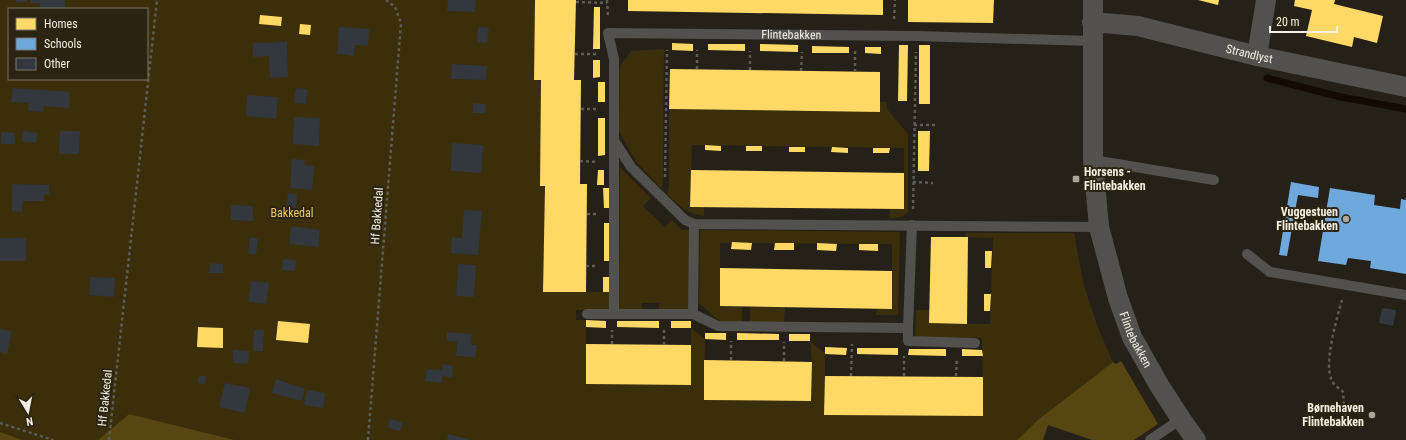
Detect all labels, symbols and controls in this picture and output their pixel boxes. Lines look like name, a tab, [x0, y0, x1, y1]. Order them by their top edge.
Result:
legend	[8, 8, 148, 80]
scale bar	[1270, 8, 1337, 34]
text: 20 m	[1276, 15, 1300, 29]
text: Homes	[44, 17, 78, 31]
street label: Flintebakken	[761, 27, 822, 42]
text: Schools	[44, 37, 82, 51]
street label: Strandlyst	[1225, 41, 1274, 66]
text: Other	[44, 57, 70, 71]
place label: Horsens - Flintebakken	[1084, 165, 1146, 193]
marker: Horsens - Flintebakken	[1071, 174, 1081, 184]
street label: Hf Bakkedal	[368, 187, 386, 245]
place label: Vuggestuen Flintebakken	[1276, 205, 1338, 233]
park label: Bakkedal	[270, 206, 314, 220]
marker: Vuggestuen Flintebakken	[1341, 214, 1351, 224]
street label: Flintebakken	[1117, 310, 1155, 370]
street label: Hf Bakkedal	[95, 369, 115, 427]
north arrow	[8, 392, 48, 432]
place label: Børnehaven Flintebakken	[1302, 401, 1364, 429]
marker: Børnehaven Flintebakken	[1367, 410, 1377, 420]
text: N	[25, 414, 34, 428]

